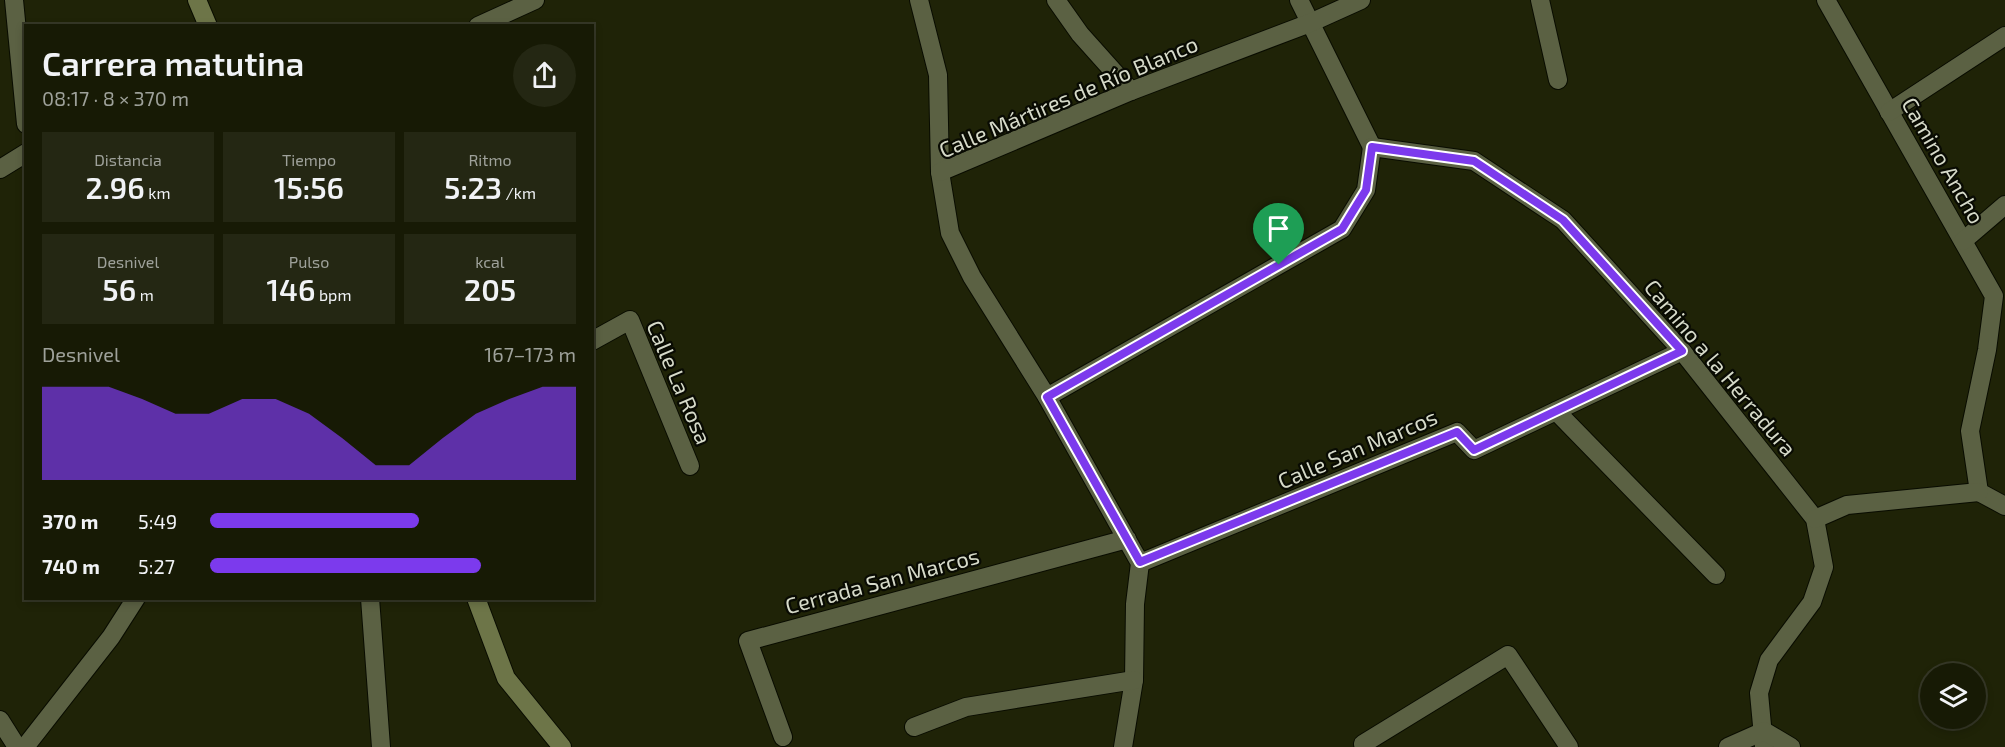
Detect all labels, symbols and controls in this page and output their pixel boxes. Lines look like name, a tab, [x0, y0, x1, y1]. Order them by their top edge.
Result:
street label: Calle Mártires de Río Blanco	[935, 30, 1201, 162]
text: Carrera matutina	[42, 43, 304, 83]
button: share	[513, 44, 576, 107]
text: 08:17 · 8 × 370 m	[42, 86, 189, 110]
street label: Camino Ancho	[1897, 92, 1991, 228]
text: Distancia	[94, 150, 162, 169]
text: Tiempo	[282, 150, 336, 169]
text: Ritmo	[468, 150, 512, 169]
text: 2.96	[86, 169, 145, 205]
text: 15:56	[274, 169, 344, 205]
text: 5:23	[444, 169, 502, 205]
text: km	[145, 183, 170, 202]
text: /km	[502, 183, 536, 202]
pin	[1253, 203, 1304, 265]
icon: arrive	[1262, 212, 1295, 245]
text: Desnivel	[97, 252, 159, 271]
text: Pulso	[289, 252, 329, 271]
text: kcal	[475, 252, 505, 271]
text: 56	[102, 271, 136, 307]
text: 146	[267, 271, 315, 307]
text: 205	[464, 271, 516, 307]
street label: Camino a la Herradura	[1640, 273, 1802, 461]
text: m	[136, 285, 154, 304]
text: bpm	[315, 285, 351, 304]
street label: Calle La Rosa	[642, 316, 718, 448]
text: Desnivel	[42, 342, 120, 366]
text: 167–173 m	[484, 342, 576, 366]
street label: Calle San Marcos	[1273, 403, 1441, 493]
text: 370 m	[42, 509, 98, 533]
text: 5:49	[138, 509, 177, 533]
street label: Cerrada San Marcos	[782, 542, 982, 618]
text: 740 m	[42, 554, 100, 578]
text: 5:27	[138, 554, 175, 578]
map controls	[1920, 663, 1986, 729]
button: layers	[1920, 663, 1986, 729]

